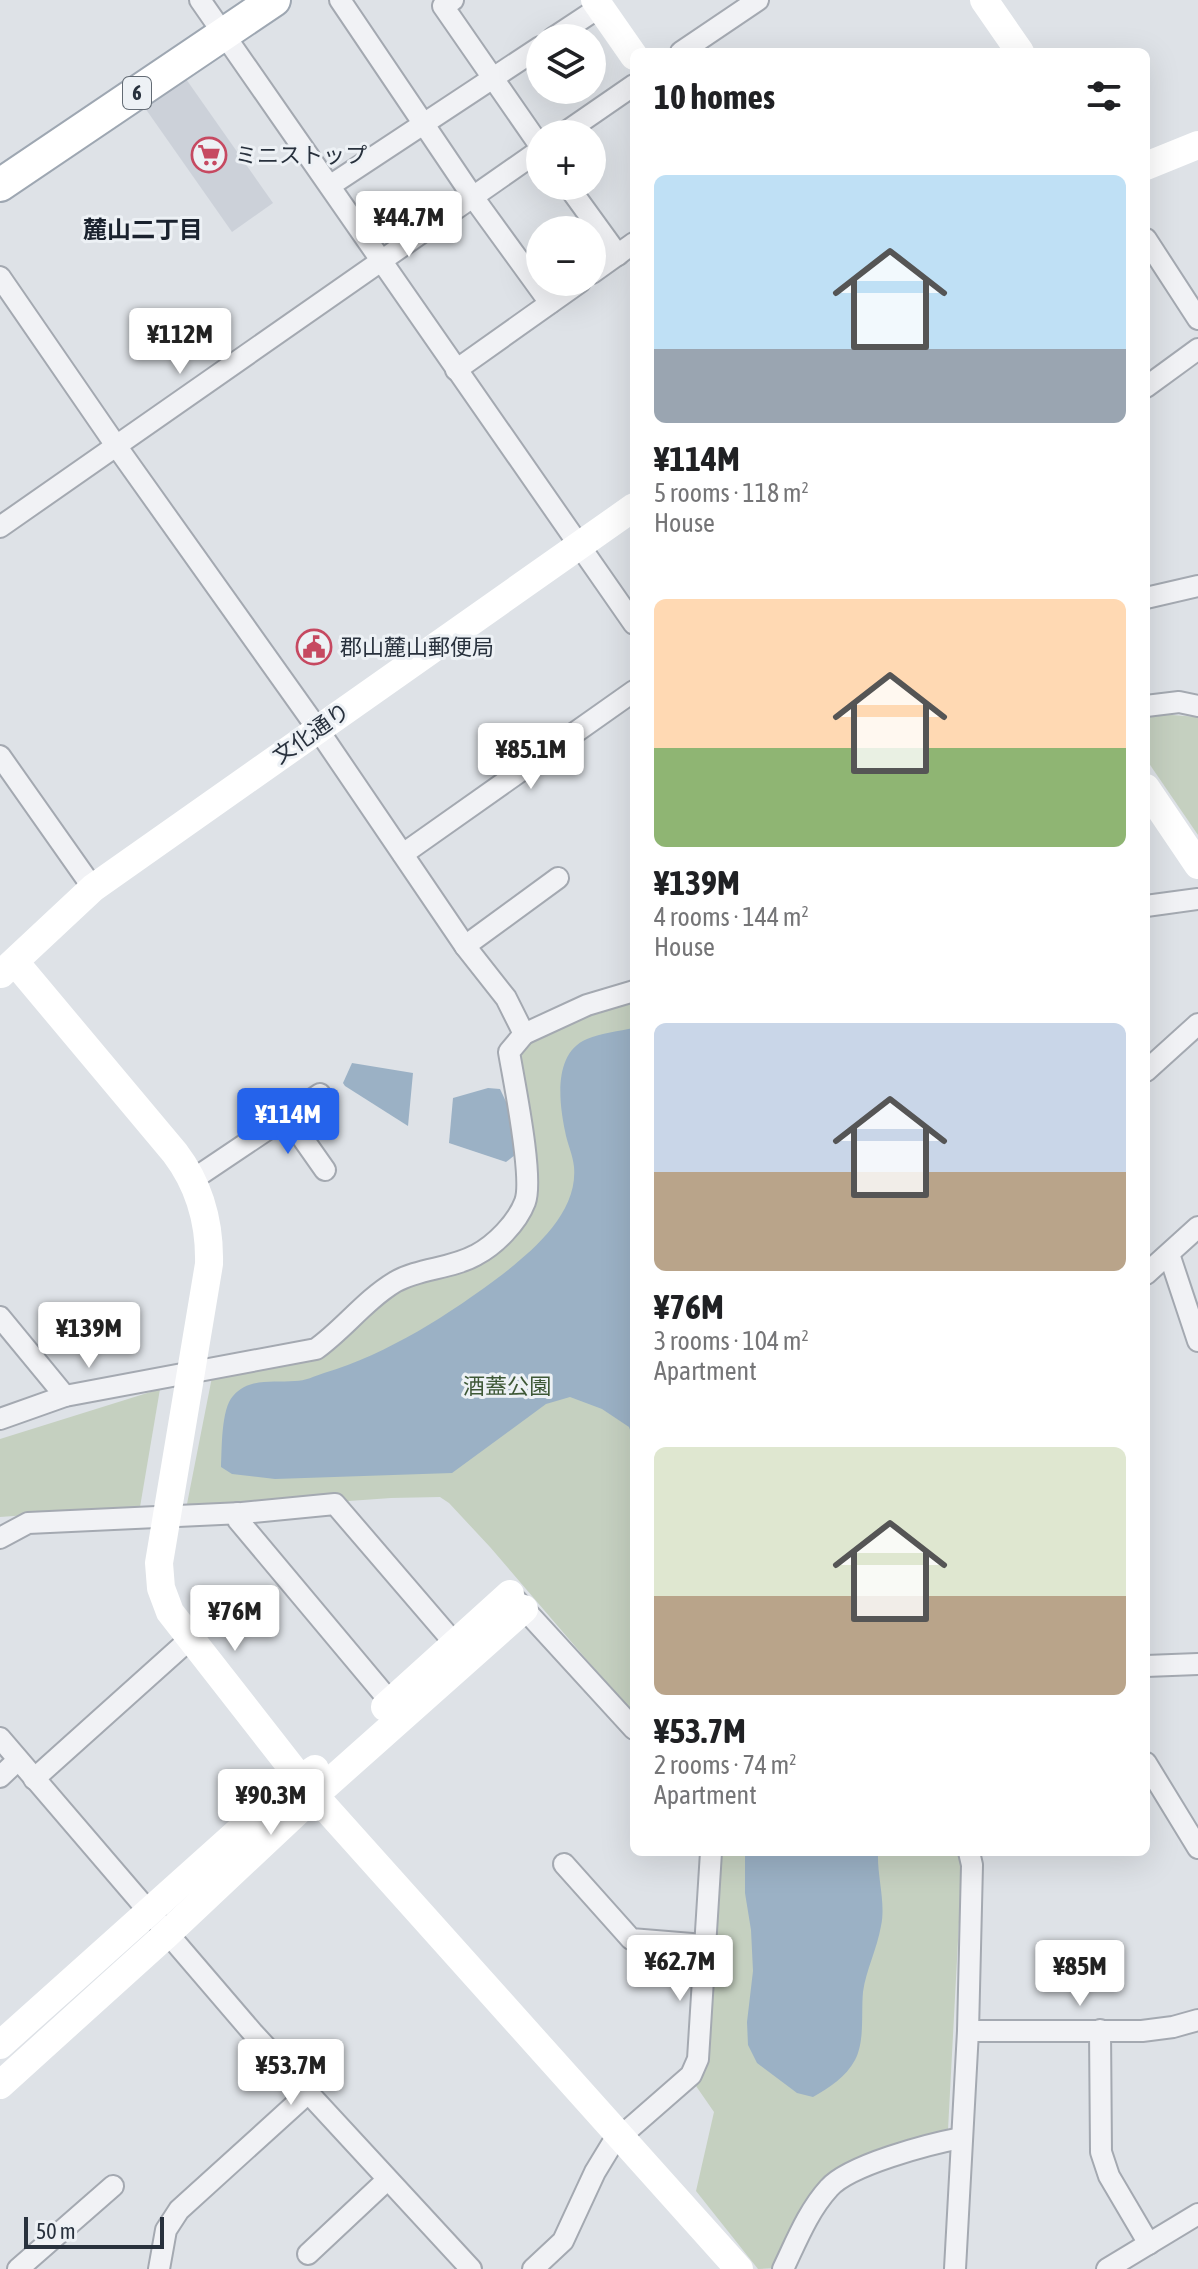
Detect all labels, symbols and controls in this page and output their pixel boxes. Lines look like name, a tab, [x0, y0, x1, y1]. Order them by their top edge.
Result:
map controls	[526, 24, 606, 296]
button: layers	[526, 24, 606, 104]
icon: filters	[1082, 74, 1126, 118]
road number: 6	[123, 77, 151, 109]
text: 10 homes	[654, 77, 775, 116]
button: +	[526, 120, 606, 200]
supermarket icon: ミニストップ	[190, 136, 228, 174]
place label: ミニストップ	[235, 142, 367, 168]
pin: ¥44.7M	[344, 191, 474, 259]
text: ¥44.7M	[374, 202, 444, 232]
district label: 麓山二丁目	[83, 216, 203, 243]
button: −	[526, 216, 606, 296]
icon: home	[818, 227, 962, 371]
pin: ¥112M	[124, 308, 236, 376]
text: ¥112M	[147, 319, 213, 349]
text: ¥114M	[654, 439, 740, 478]
text: 5 rooms · 118 m²	[654, 478, 809, 508]
text: House	[654, 508, 715, 538]
public building icon: 郡山麓山郵便局	[295, 628, 333, 666]
place label: 郡山麓山郵便局	[340, 634, 494, 660]
icon: home	[818, 651, 962, 795]
street label: 文化通り	[267, 697, 355, 769]
pin: ¥85.1M	[466, 723, 596, 791]
text: ¥85.1M	[496, 734, 566, 764]
text: ¥139M	[654, 863, 740, 902]
text: 4 rooms · 144 m²	[654, 902, 809, 932]
text: House	[654, 932, 715, 962]
icon: home	[818, 1075, 962, 1219]
pin: ¥114M	[232, 1088, 344, 1156]
text: ¥114M	[255, 1099, 321, 1129]
text: ¥76M	[654, 1287, 724, 1326]
pin: ¥139M	[33, 1302, 145, 1370]
text: ¥139M	[56, 1313, 122, 1343]
text: 3 rooms · 104 m²	[654, 1326, 809, 1356]
text: Apartment	[654, 1356, 757, 1386]
park label: 酒蓋公園	[463, 1373, 551, 1399]
icon: home	[818, 1499, 962, 1643]
pin: ¥76M	[188, 1585, 282, 1653]
text: ¥76M	[208, 1596, 262, 1626]
text: ¥53.7M	[654, 1711, 746, 1750]
text: 2 rooms · 74 m²	[654, 1750, 796, 1780]
pin: ¥90.3M	[206, 1769, 336, 1837]
text: ¥90.3M	[236, 1780, 306, 1810]
text: Apartment	[654, 1780, 757, 1810]
pin: ¥62.7M	[615, 1935, 745, 2003]
pin: ¥85M	[1033, 1940, 1127, 2008]
text: ¥62.7M	[645, 1946, 715, 1976]
text: ¥85M	[1053, 1951, 1107, 1981]
pin: ¥53.7M	[226, 2039, 356, 2107]
text: ¥53.7M	[256, 2050, 326, 2080]
scale bar	[24, 2213, 164, 2249]
text: 50 m	[36, 2218, 76, 2244]

